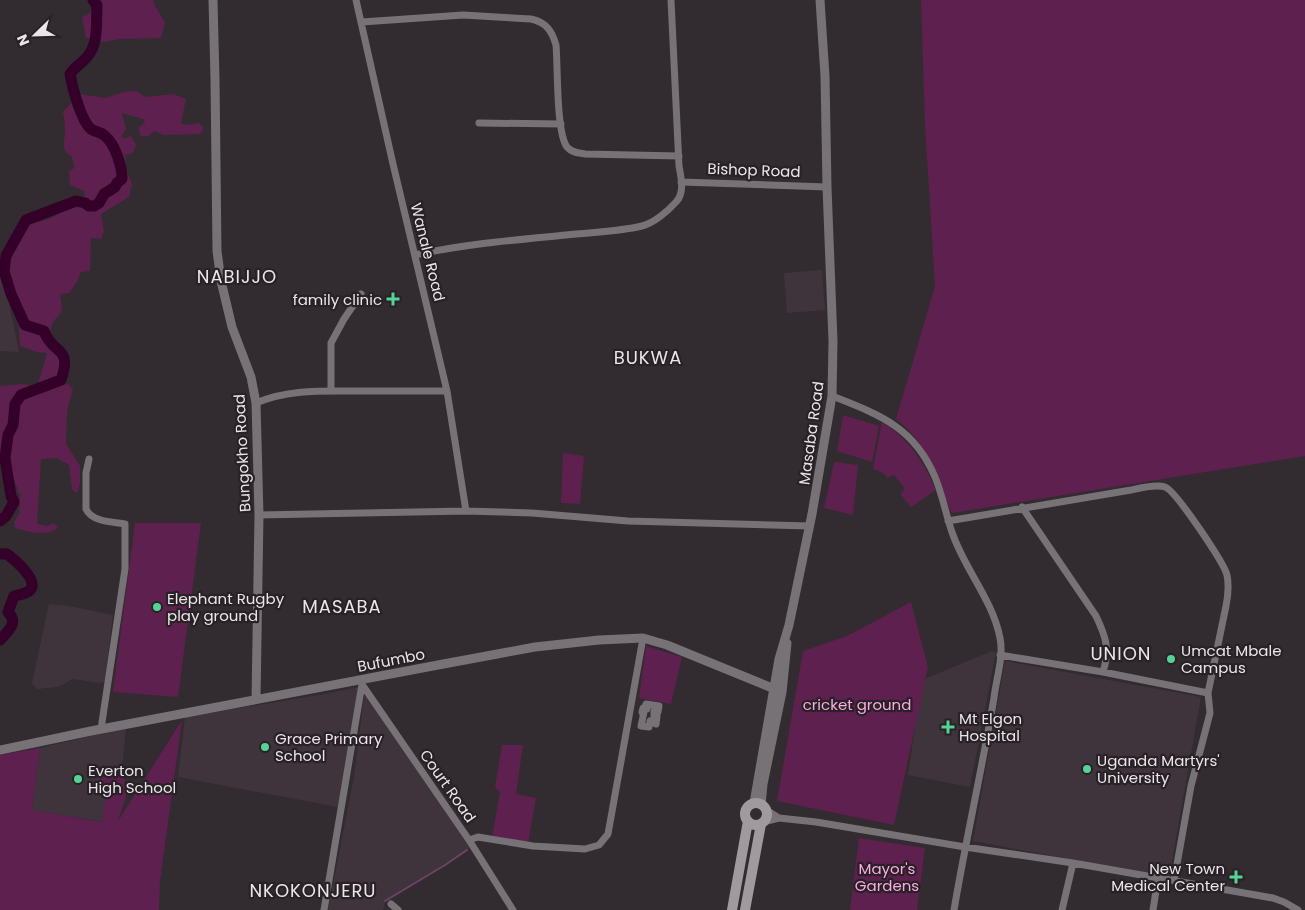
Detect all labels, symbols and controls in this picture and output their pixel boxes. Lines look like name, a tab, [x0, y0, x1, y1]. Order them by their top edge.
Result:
north arrow	[10, 10, 60, 60]
text: N	[12, 31, 34, 49]
street label: Bishop Road	[707, 158, 801, 182]
street label: Wanale Road	[406, 201, 450, 303]
district label: NABIJJO	[197, 264, 277, 289]
place label: family clinic	[293, 289, 382, 310]
marker: family clinic	[386, 292, 400, 306]
district label: BUKWA	[614, 345, 682, 370]
street label: Masaba Road	[793, 380, 829, 486]
street label: Bungokho Road	[228, 393, 256, 513]
place label: Elephant Rugby play ground	[167, 588, 285, 626]
district label: MASABA	[302, 594, 382, 619]
marker: Elephant Rugby play ground	[151, 601, 163, 613]
place label: Umcat Mbale Campus	[1181, 640, 1281, 678]
district label: UNION	[1090, 641, 1152, 666]
street label: Bufumbo	[355, 643, 427, 677]
marker: Umcat Mbale Campus	[1165, 653, 1177, 665]
park label: cricket ground	[803, 694, 911, 715]
place label: Mt Elgon Hospital	[959, 708, 1022, 746]
marker: Mt Elgon Hospital	[941, 720, 955, 734]
place label: Grace Primary School	[275, 728, 383, 766]
marker: Grace Primary School	[259, 741, 271, 753]
street label: Court Road	[415, 745, 481, 827]
place label: Uganda Martyrs' University	[1097, 750, 1220, 788]
place label: Everton High School	[88, 760, 176, 798]
marker: Uganda Martyrs' University	[1081, 763, 1093, 775]
marker: Everton High School	[72, 773, 84, 785]
park label: Mayor's Gardens	[855, 858, 919, 896]
place label: New Town Medical Center	[1111, 858, 1225, 896]
marker: New Town Medical Center	[1229, 870, 1243, 884]
district label: NKOKONJERU	[249, 878, 377, 903]

